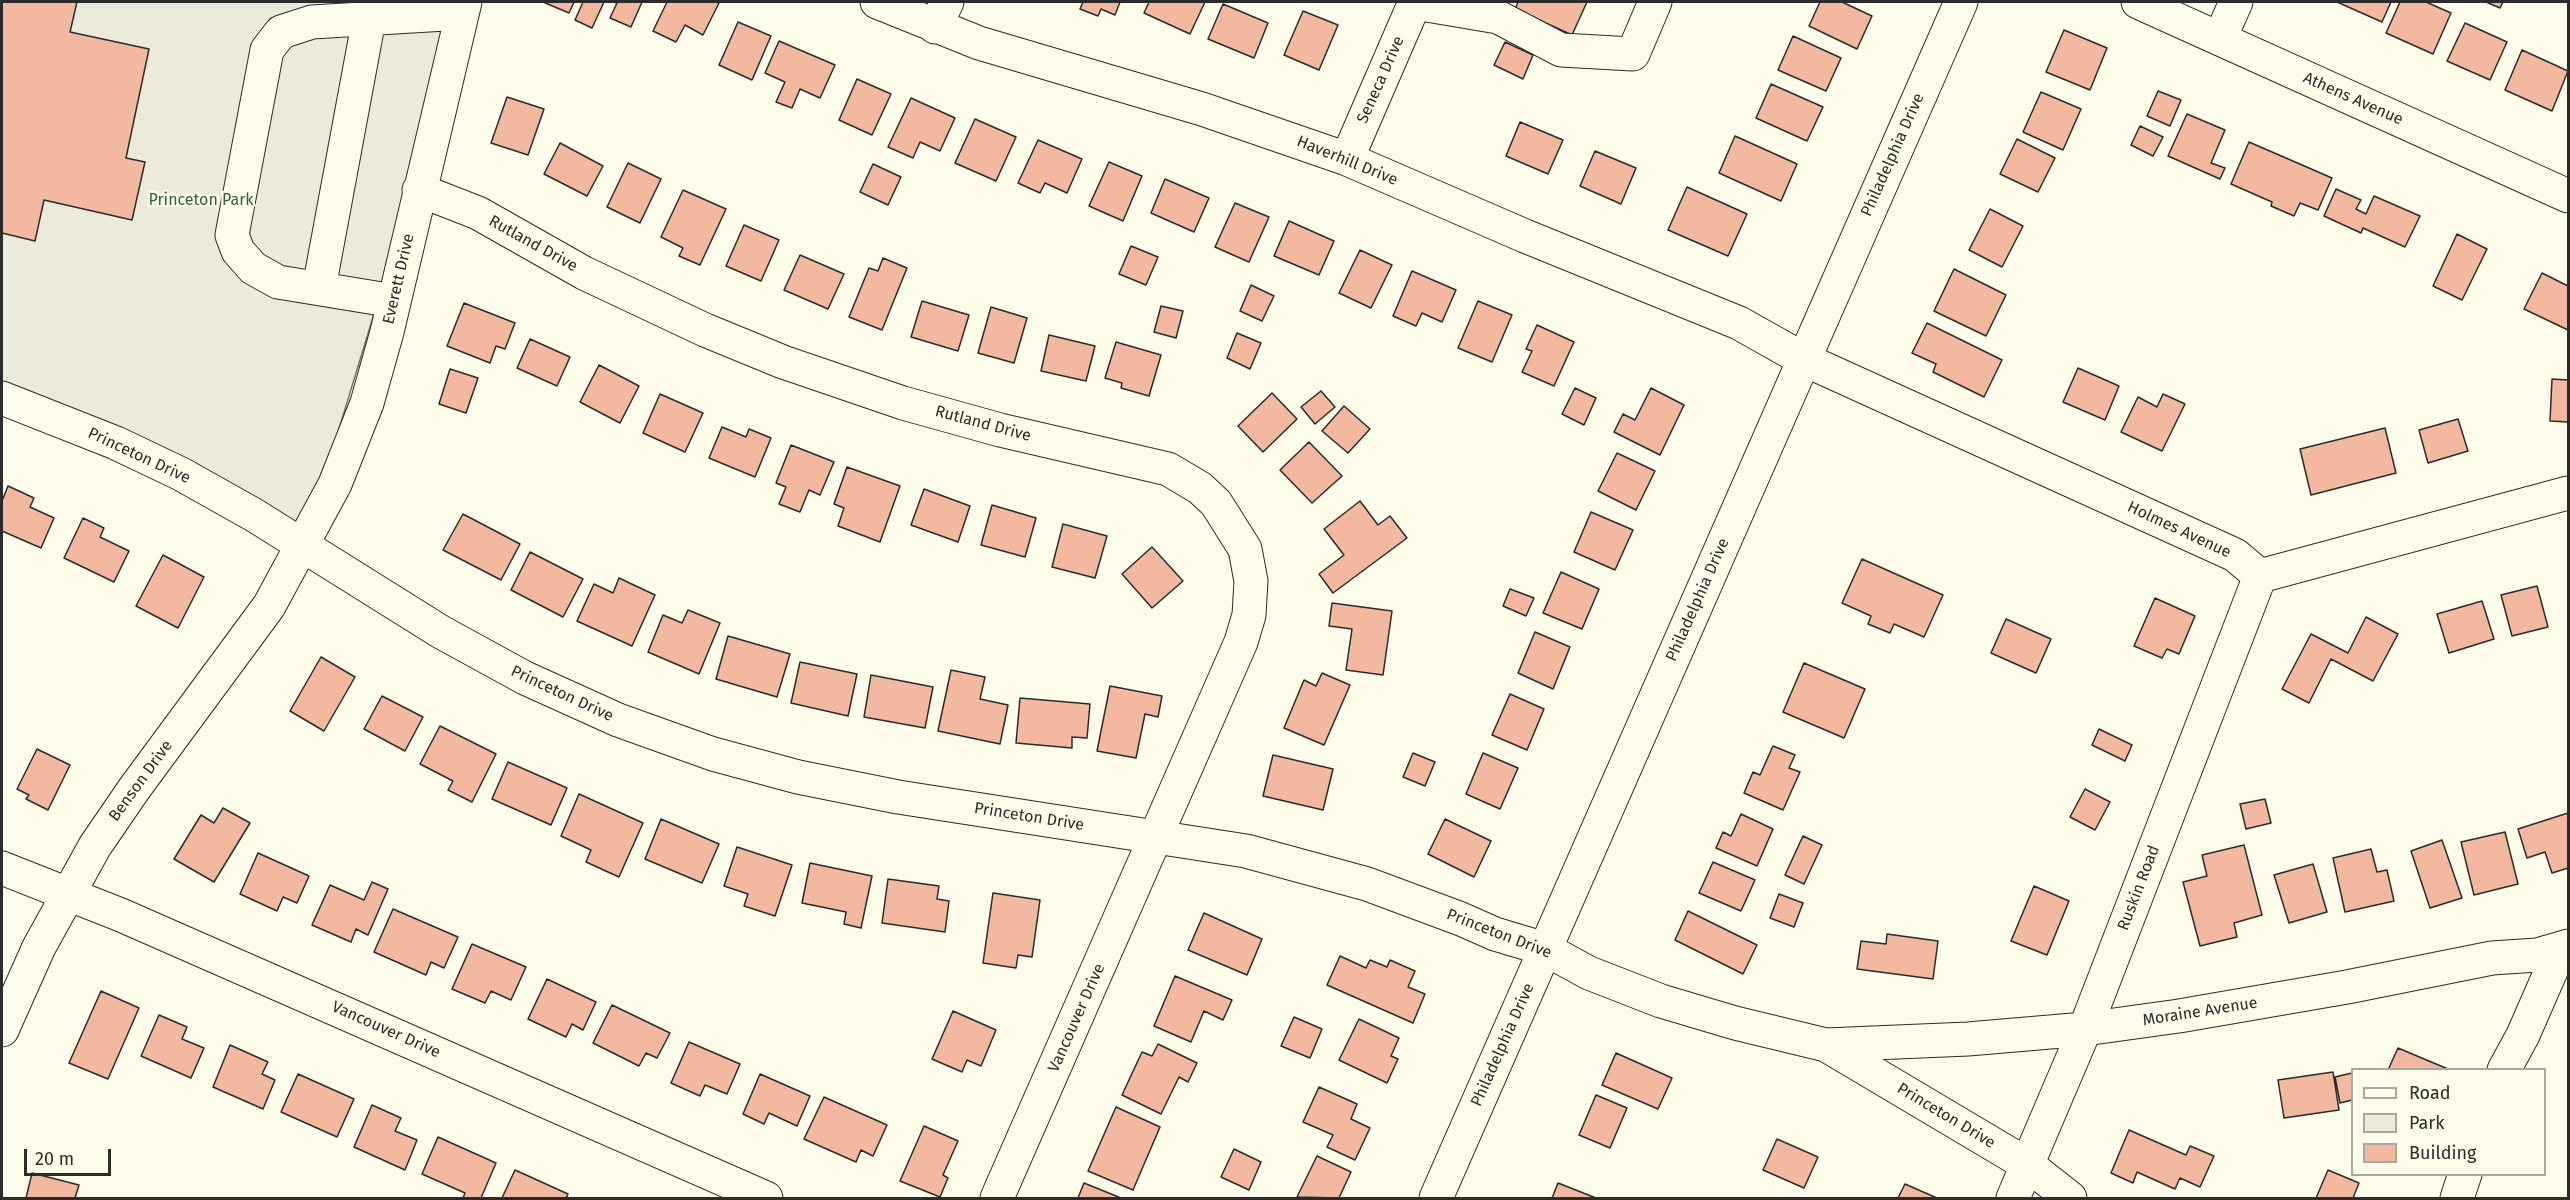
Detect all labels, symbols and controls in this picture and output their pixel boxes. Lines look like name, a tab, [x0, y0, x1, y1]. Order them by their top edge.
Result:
street label: Seneca Drive	[1353, 33, 1409, 127]
street label: Athens Avenue	[2300, 68, 2406, 130]
street label: Philadelphia Drive	[1857, 90, 1929, 220]
street label: Haverhill Drive	[1294, 132, 1400, 190]
park label: Princeton Park	[148, 191, 254, 211]
street label: Rutland Drive	[485, 212, 581, 276]
street label: Everett Drive	[379, 232, 419, 326]
street label: Rutland Drive	[933, 402, 1033, 446]
street label: Princeton Drive	[85, 424, 193, 488]
street label: Holmes Avenue	[2124, 498, 2234, 562]
street label: Philadelphia Drive	[1662, 535, 1734, 665]
street label: Princeton Drive	[508, 662, 616, 726]
street label: Benson Drive	[105, 737, 177, 825]
street label: Princeton Drive	[973, 799, 1085, 835]
street label: Ruskin Road	[2114, 843, 2164, 933]
street label: Princeton Drive	[1444, 905, 1554, 963]
street label: Vancouver Drive	[1044, 961, 1110, 1075]
street label: Philadelphia Drive	[1467, 980, 1539, 1110]
street label: Moraine Avenue	[2141, 993, 2259, 1031]
street label: Vancouver Drive	[329, 997, 443, 1063]
legend	[2351, 1068, 2546, 1176]
street label: Princeton Drive	[1893, 1079, 1999, 1153]
text: Road	[2409, 1082, 2451, 1104]
text: Park	[2409, 1112, 2444, 1134]
scale bar	[27, 1137, 114, 1175]
text: Building	[2409, 1142, 2476, 1164]
text: 20 m	[35, 1148, 74, 1170]

